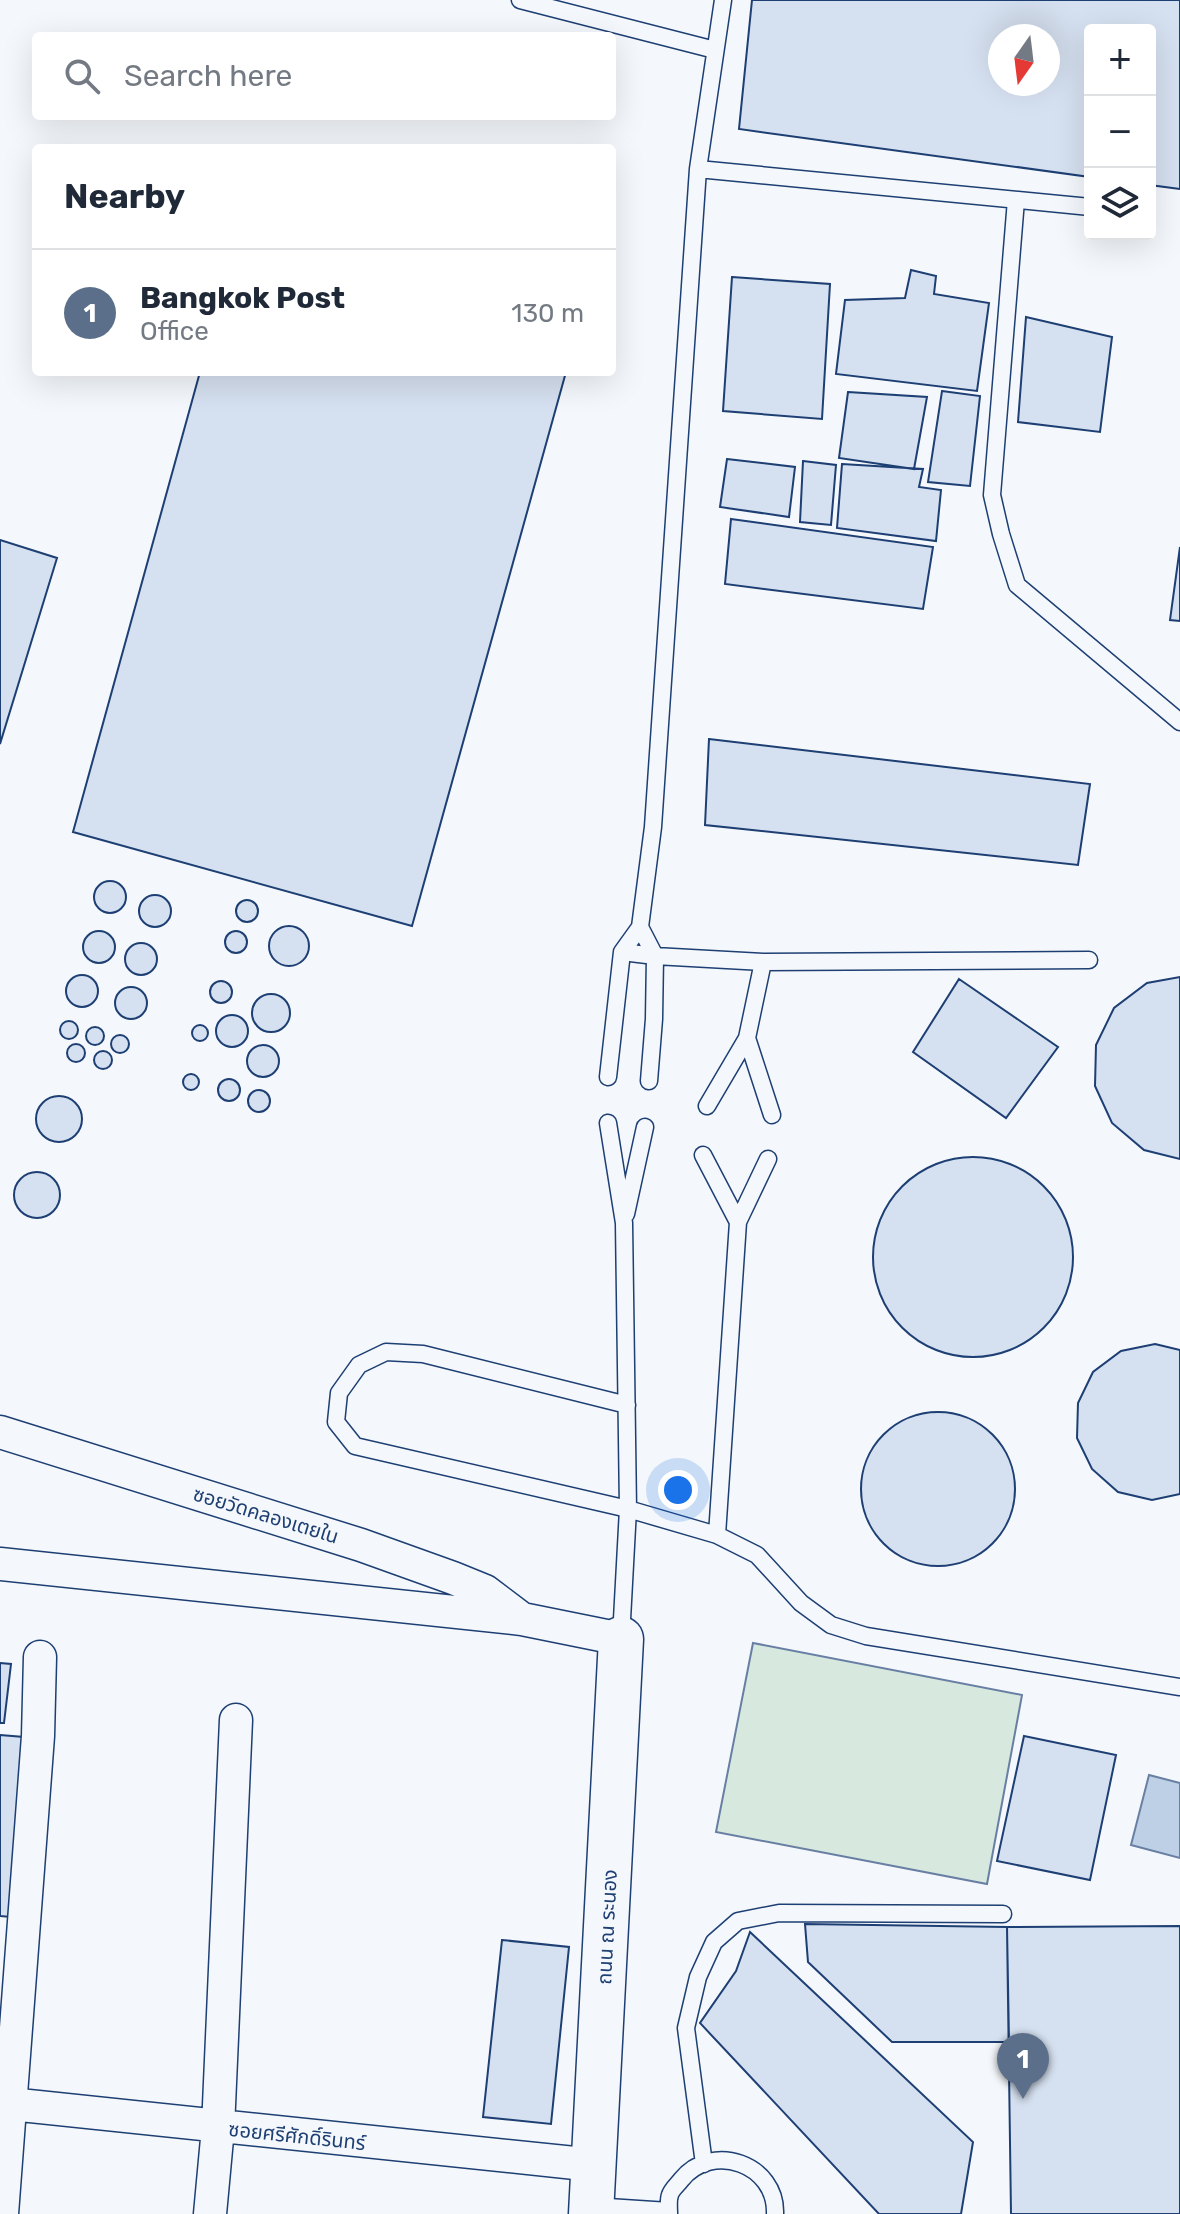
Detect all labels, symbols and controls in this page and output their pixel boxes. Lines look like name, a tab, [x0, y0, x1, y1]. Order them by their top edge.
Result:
north arrow	[988, 24, 1060, 96]
map controls	[1084, 24, 1156, 240]
button: +	[1084, 24, 1156, 96]
search box	[32, 32, 616, 120]
icon: search	[60, 54, 104, 98]
text: Search here	[124, 58, 292, 94]
button: −	[1084, 96, 1156, 168]
button: layers	[1084, 168, 1156, 240]
text: Nearby	[64, 176, 185, 217]
text: Bangkok Post	[140, 280, 345, 316]
text: 1	[84, 298, 96, 329]
text: 130 m	[511, 298, 584, 329]
text: Office	[140, 316, 209, 347]
your location	[658, 1470, 698, 1510]
street label: ซอยวัดคลองเตยใน	[190, 1481, 342, 1549]
street label: ถนน ณ ระนอง	[592, 1869, 622, 1985]
pin: 1	[997, 2033, 1049, 2099]
street label: ซอยศรีศักดิ์รินทร์	[227, 2117, 368, 2155]

